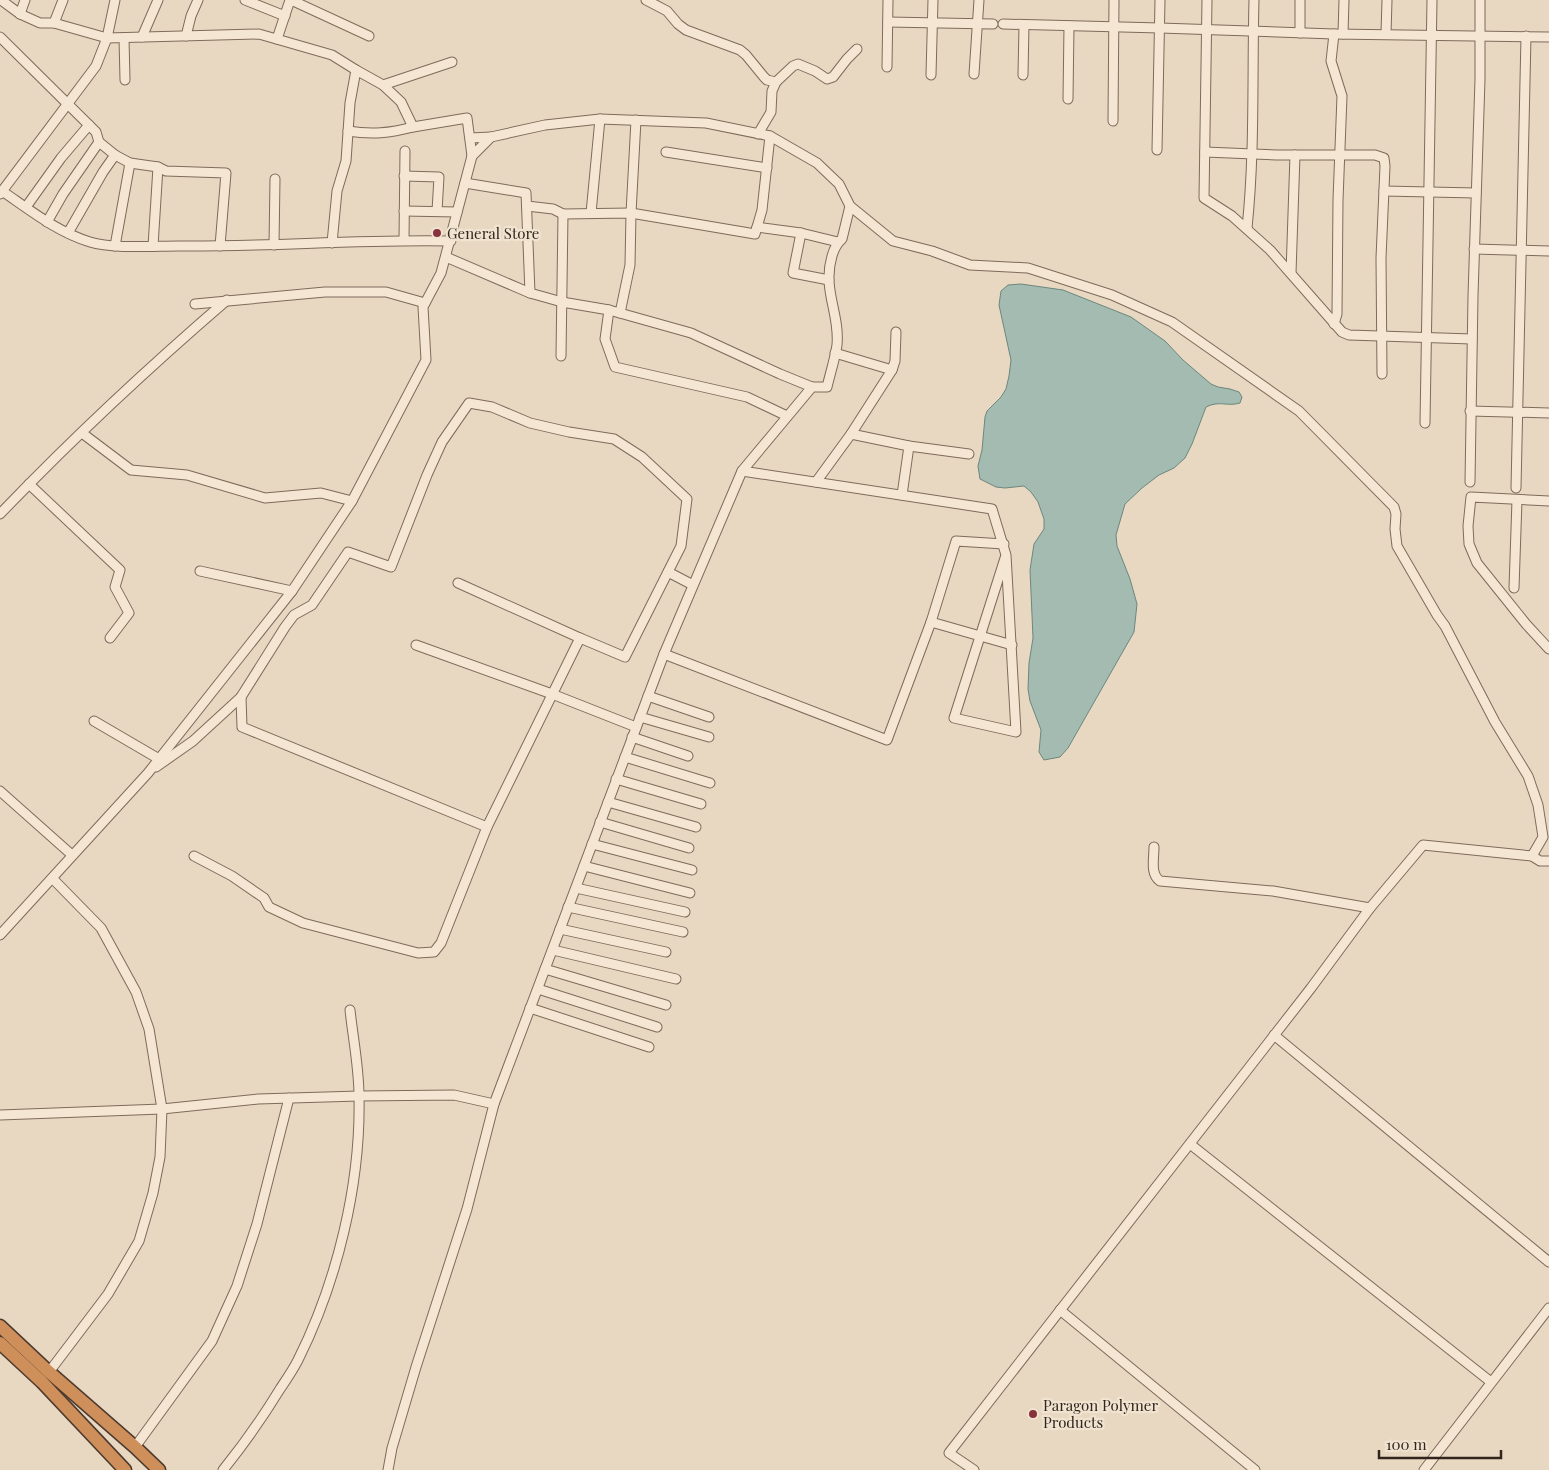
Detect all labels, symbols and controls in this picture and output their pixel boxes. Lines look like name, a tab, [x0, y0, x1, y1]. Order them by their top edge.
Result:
place label: General Store	[447, 223, 539, 243]
marker: General Store	[431, 227, 443, 239]
place label: Paragon Polymer Products	[1043, 1395, 1158, 1432]
marker: Paragon Polymer Products	[1027, 1408, 1039, 1420]
scale bar	[1379, 1428, 1502, 1460]
text: 100 m	[1386, 1434, 1427, 1454]

